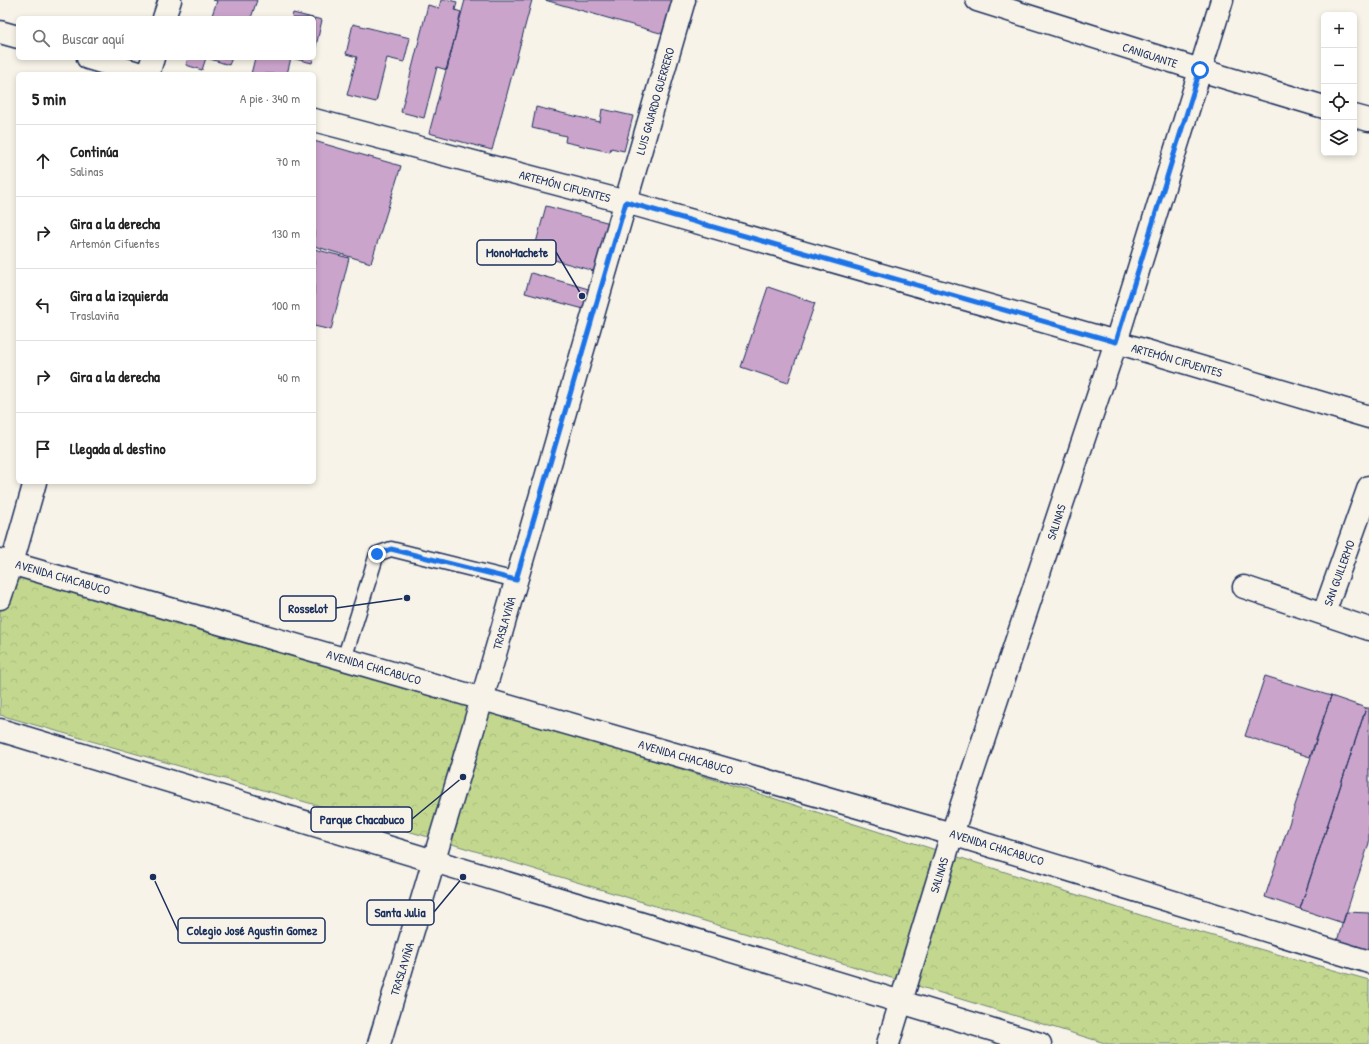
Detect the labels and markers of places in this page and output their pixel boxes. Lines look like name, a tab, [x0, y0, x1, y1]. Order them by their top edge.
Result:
callout: MonoMachete	[477, 240, 556, 265]
callout: Rosselot	[280, 596, 336, 621]
callout: Parque Chacabuco	[311, 807, 412, 832]
callout: Santa Julia	[367, 900, 434, 925]
callout: Colegio José Agustin Gomez	[178, 918, 325, 943]

